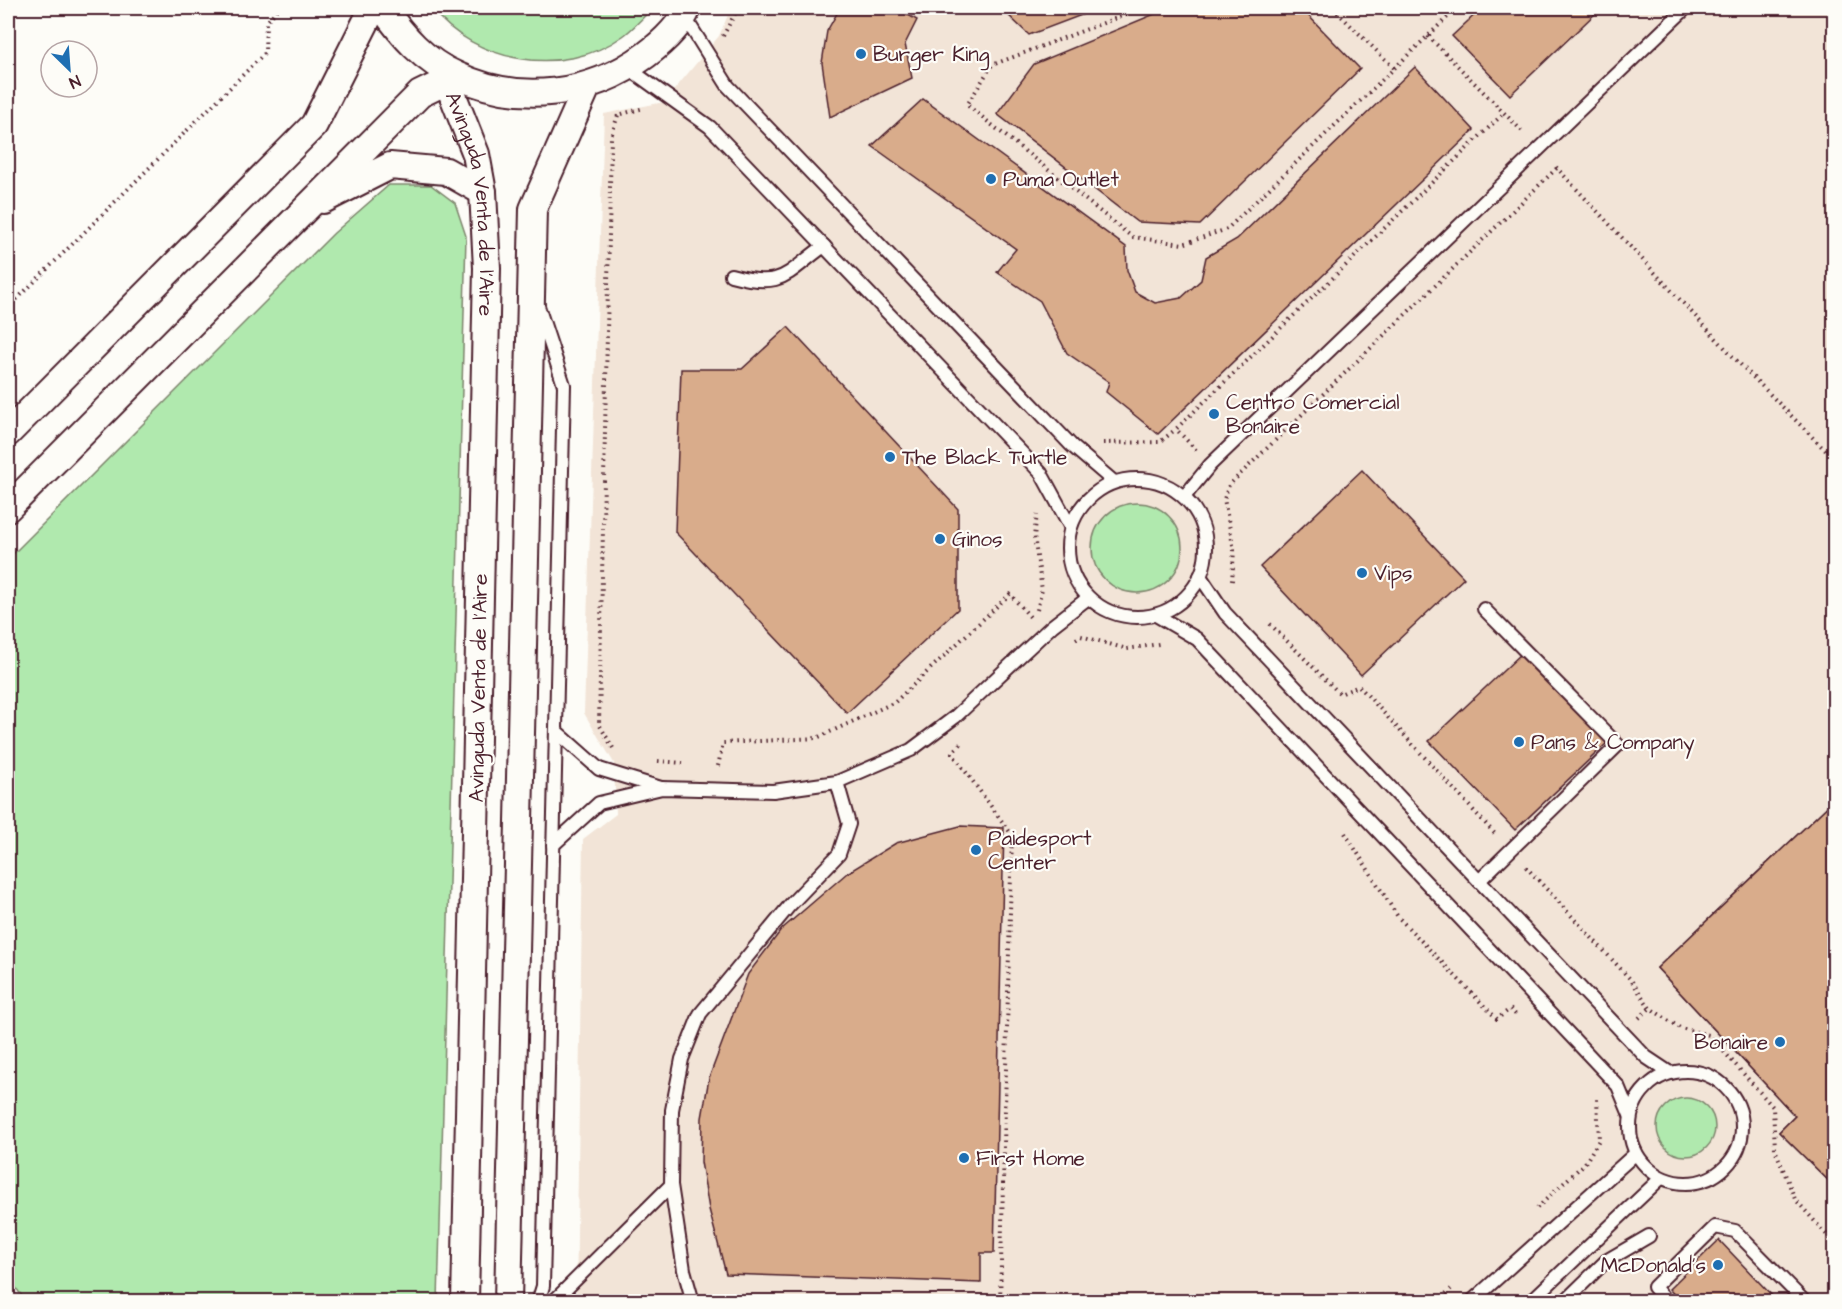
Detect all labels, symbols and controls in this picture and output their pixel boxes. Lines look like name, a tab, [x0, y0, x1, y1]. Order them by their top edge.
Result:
north arrow	[39, 39, 99, 99]
place label: Burger King	[873, 40, 990, 71]
marker: Burger King	[854, 47, 868, 61]
text: N	[66, 70, 84, 94]
street label: Avinguda Venta de l'Aire	[438, 88, 501, 317]
place label: Puma Outlet	[1003, 165, 1119, 194]
marker: Puma Outlet	[984, 172, 998, 186]
place label: Centro Comercial Bonaire	[1226, 388, 1399, 441]
marker: Centro Comercial Bonaire	[1207, 407, 1221, 421]
place label: The Black Turtle	[902, 443, 1067, 472]
marker: The Black Turtle	[883, 450, 897, 464]
place label: Ginos	[952, 525, 1003, 554]
marker: Ginos	[933, 532, 947, 546]
place label: Vips	[1374, 559, 1413, 589]
marker: Vips	[1355, 566, 1369, 580]
street label: Avinguda Venta de l'Aire	[462, 573, 497, 803]
place label: Pans & Company	[1531, 728, 1695, 759]
marker: Pans & Company	[1512, 735, 1526, 749]
place label: Paidesport Center	[988, 824, 1092, 877]
marker: Paidesport Center	[969, 843, 983, 857]
place label: Bonaire	[1694, 1028, 1768, 1057]
marker: Bonaire	[1773, 1035, 1787, 1049]
place label: First Home	[976, 1144, 1085, 1173]
marker: First Home	[957, 1151, 971, 1165]
place label: McDonald's	[1601, 1251, 1706, 1280]
marker: McDonald's	[1711, 1258, 1725, 1272]

